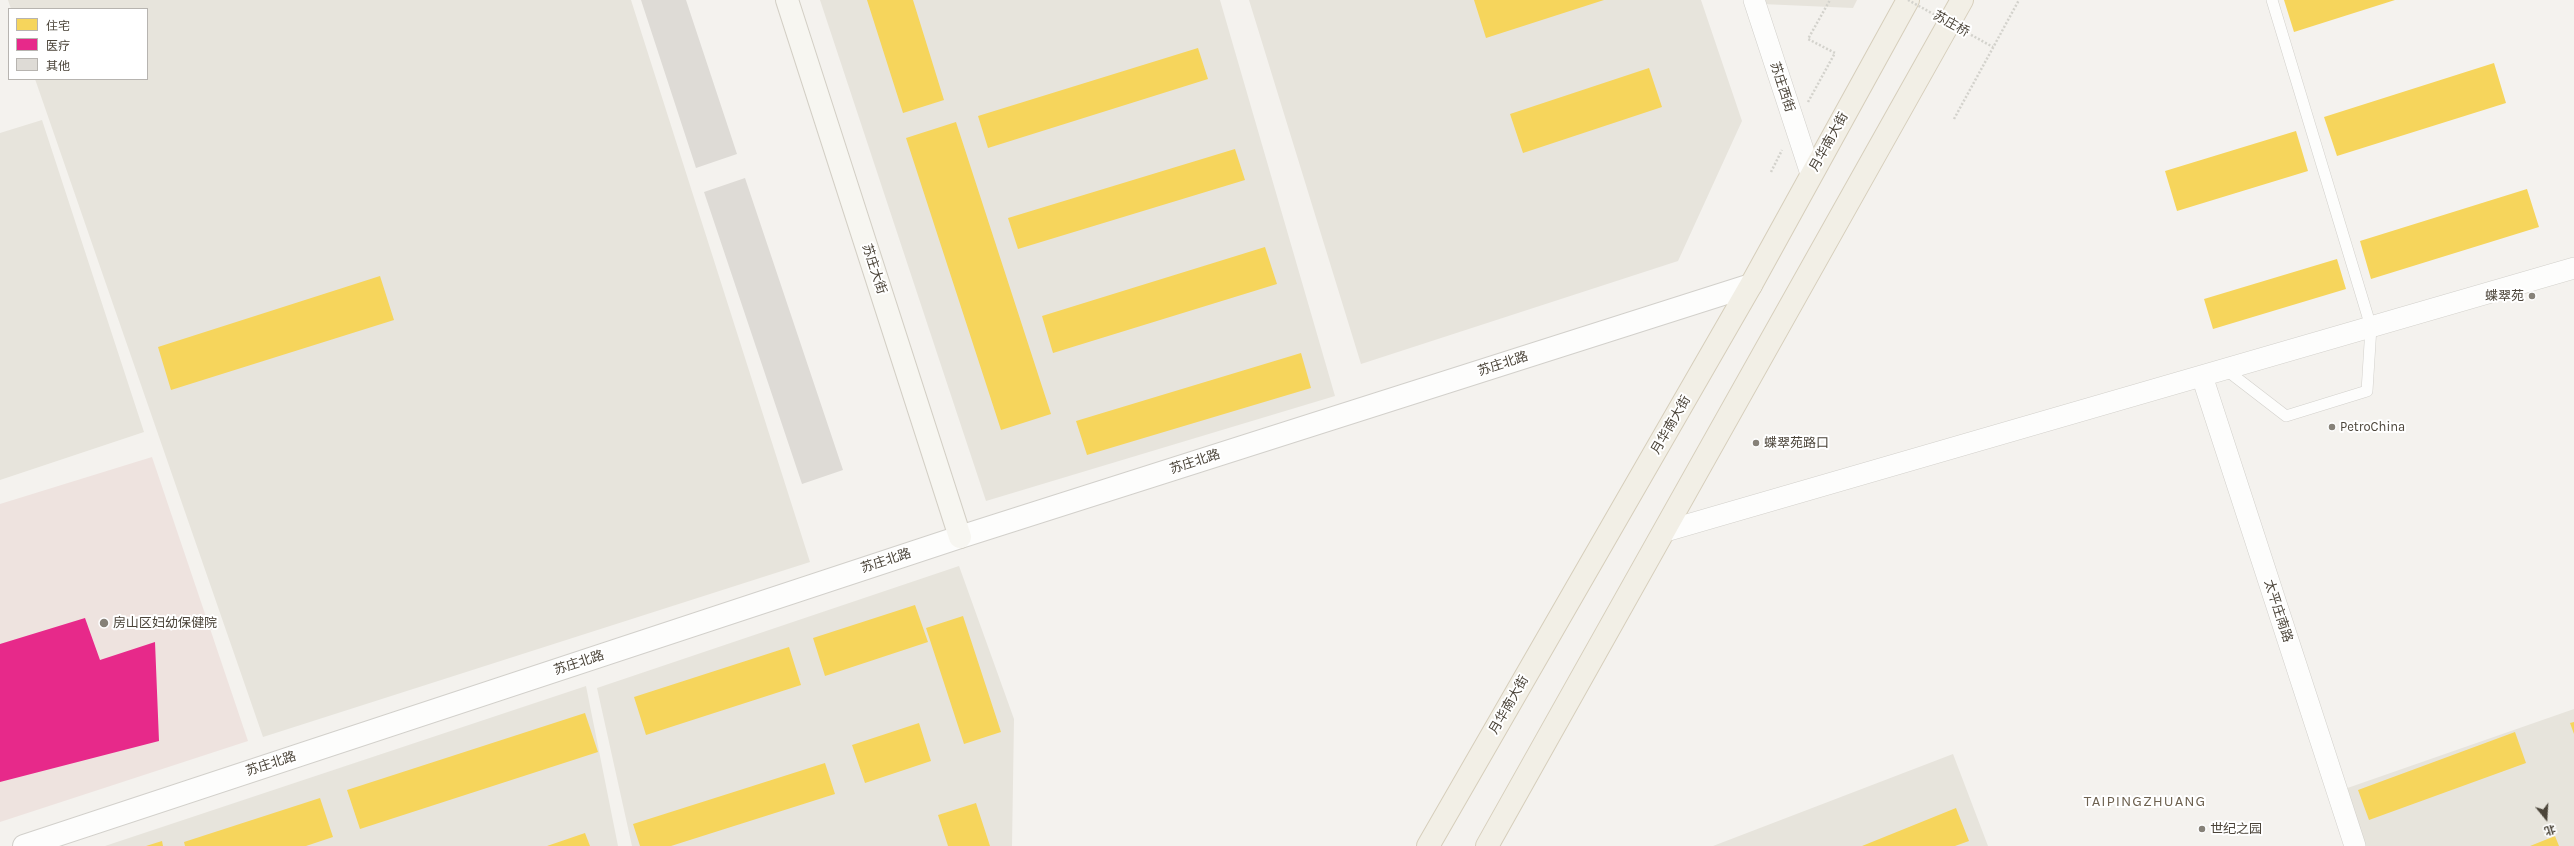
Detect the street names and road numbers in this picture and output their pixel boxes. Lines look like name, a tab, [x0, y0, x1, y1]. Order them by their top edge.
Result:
street label: 苏庄桥	[1930, 8, 1972, 40]
street label: 苏庄西街	[1767, 60, 1797, 114]
street label: 月华南大街	[1806, 110, 1852, 174]
street label: 苏庄大街	[859, 242, 889, 296]
street label: 苏庄北路	[1476, 349, 1530, 379]
street label: 月华南大街	[1648, 393, 1694, 457]
street label: 苏庄北路	[1168, 447, 1222, 477]
street label: 苏庄北路	[859, 546, 913, 576]
street label: 太平庄南路	[2261, 578, 2295, 644]
street label: 苏庄北路	[552, 648, 606, 678]
street label: 月华南大街	[1486, 673, 1532, 737]
street label: 苏庄北路	[244, 749, 298, 779]

